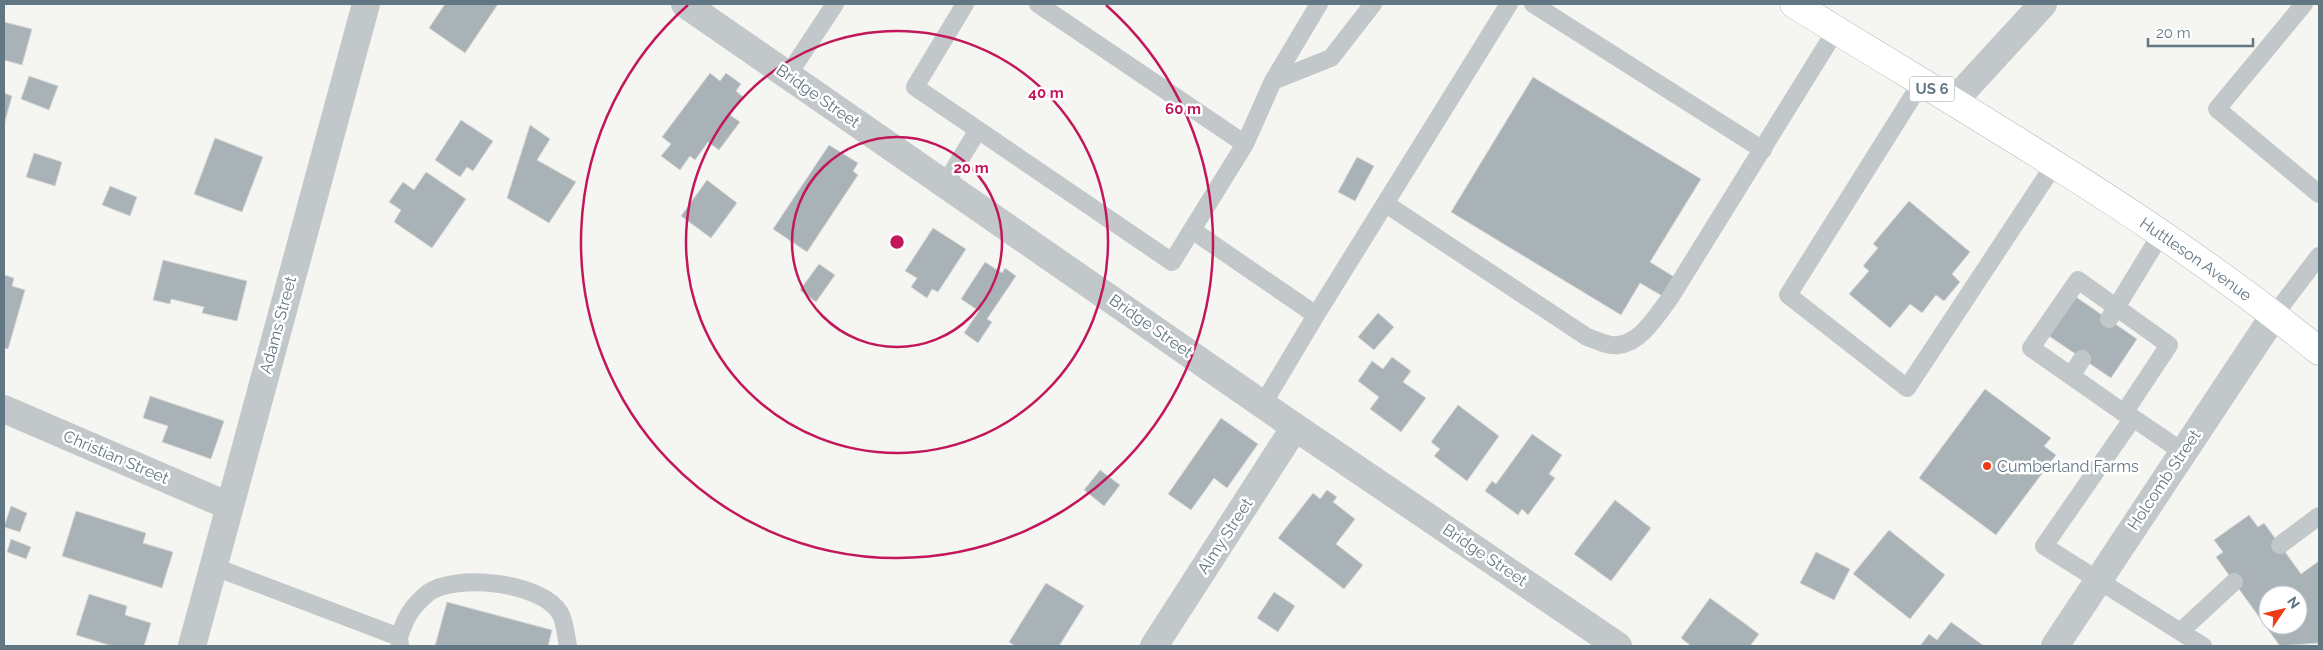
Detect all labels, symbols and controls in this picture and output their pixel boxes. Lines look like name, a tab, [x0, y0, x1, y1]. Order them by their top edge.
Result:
scale bar	[2148, 15, 2253, 47]
text: 20 m	[2156, 24, 2191, 42]
street label: Bridge Street	[773, 60, 864, 132]
road number: US 6	[1910, 76, 1954, 102]
text: 40 m	[1028, 84, 1064, 102]
text: 60 m	[1165, 100, 1201, 118]
text: 20 m	[953, 159, 989, 177]
street label: Huttleson Avenue	[2137, 213, 2256, 305]
centre of rings	[888, 233, 906, 251]
street label: Adams Street	[256, 274, 300, 376]
street label: Bridge Street	[1106, 290, 1197, 362]
street label: Christian Street	[61, 426, 172, 488]
street label: Holcomb Street	[2123, 426, 2205, 534]
place label: Cumberland Farms	[1997, 457, 2139, 476]
marker: Cumberland Farms	[1981, 460, 1993, 472]
street label: Almy Street	[1194, 494, 1257, 577]
street label: Bridge Street	[1439, 520, 1531, 590]
north arrow	[2258, 585, 2308, 635]
text: N	[2284, 594, 2303, 612]

